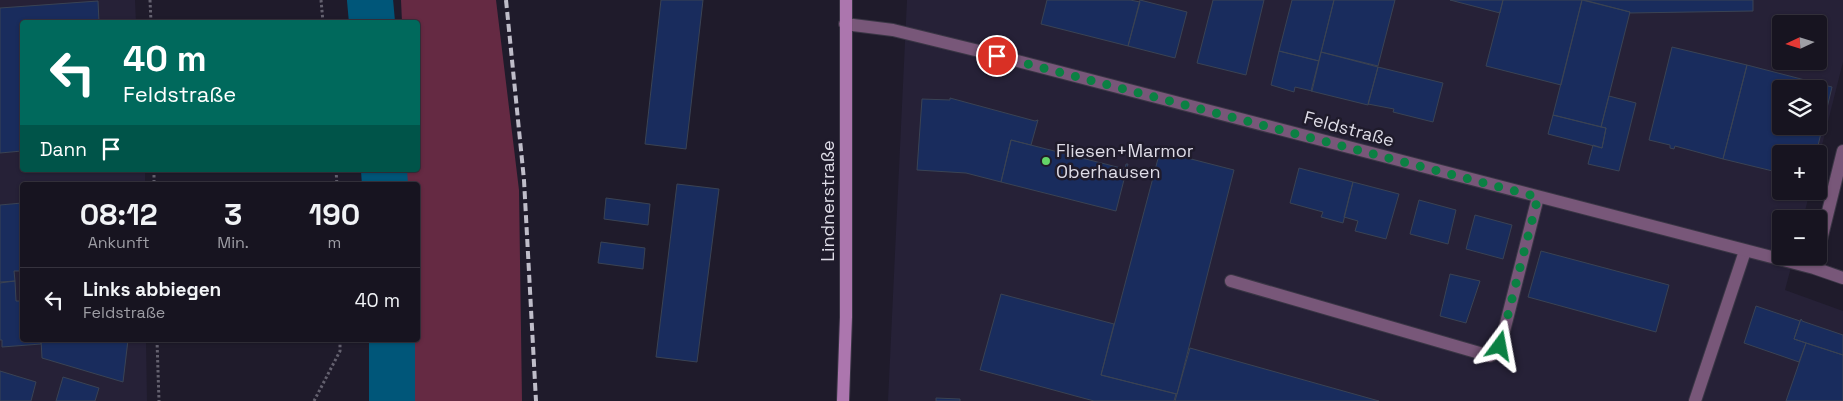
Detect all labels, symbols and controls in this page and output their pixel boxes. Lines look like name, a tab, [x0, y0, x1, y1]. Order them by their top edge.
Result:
north arrow	[1772, 15, 1828, 70]
map controls	[1772, 15, 1827, 265]
pin	[976, 35, 1018, 77]
text: 40 m	[123, 37, 207, 81]
icon: left	[40, 40, 105, 105]
icon: arrive	[983, 42, 1011, 70]
text: Feldstraße	[123, 80, 236, 108]
button: layers	[1772, 80, 1827, 135]
street label: Feldstraße	[1301, 105, 1397, 152]
icon: arrive	[97, 135, 125, 163]
text: Dann	[40, 137, 87, 162]
place label: Fliesen+Marmor Oberhausen	[1056, 139, 1194, 183]
street label: Lindnerstraße	[816, 140, 839, 262]
button: +	[1772, 145, 1827, 200]
marker: Fliesen+Marmor Oberhausen	[1040, 155, 1052, 167]
text: 08:12	[80, 195, 158, 234]
text: 3	[224, 195, 242, 234]
text: 190	[309, 195, 360, 234]
button: −	[1772, 210, 1827, 265]
text: Ankunft	[88, 232, 150, 253]
text: Min.	[217, 232, 249, 253]
text: m	[328, 232, 341, 253]
text: Links abbiegen	[83, 277, 221, 302]
icon: left	[40, 286, 68, 314]
text: 40 m	[355, 288, 400, 313]
text: Feldstraße	[83, 302, 165, 323]
position arrow	[1473, 319, 1525, 371]

